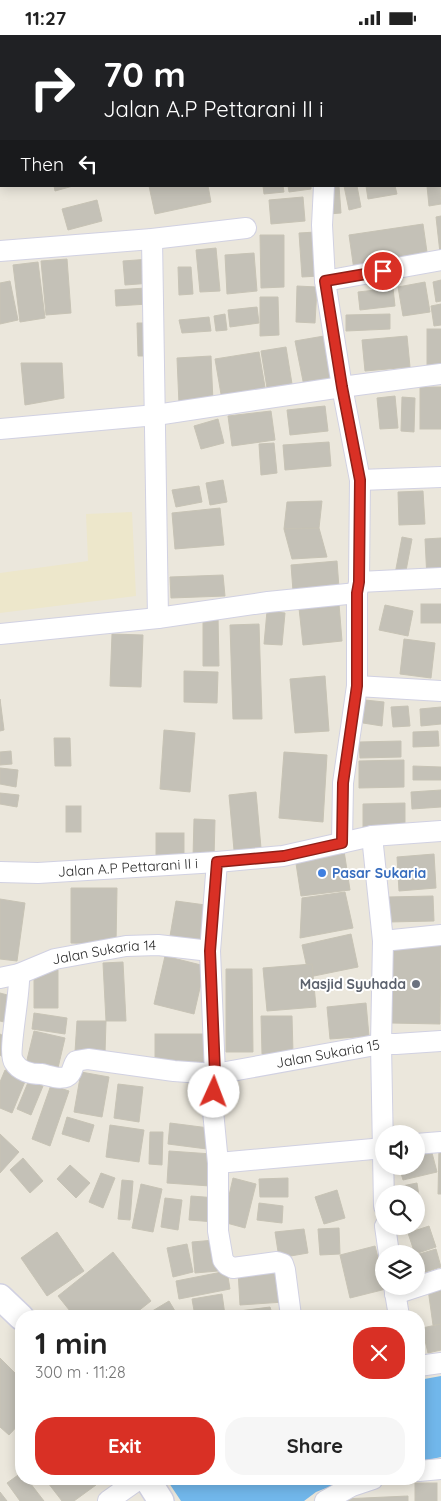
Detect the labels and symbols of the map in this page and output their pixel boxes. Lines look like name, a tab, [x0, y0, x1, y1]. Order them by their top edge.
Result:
pin	[362, 250, 404, 292]
street label: Jalan A.P Pettarani II i	[57, 854, 199, 881]
place label: Pasar Sukaria	[332, 864, 426, 882]
marker: Pasar Sukaria	[316, 867, 328, 879]
street label: Jalan Sukaria 14	[51, 936, 156, 968]
place label: Masjid Syuhada	[300, 975, 406, 993]
marker: Masjid Syuhada	[410, 978, 422, 990]
street label: Jalan Sukaria 15	[274, 1035, 381, 1072]
position arrow	[187, 1065, 239, 1117]

